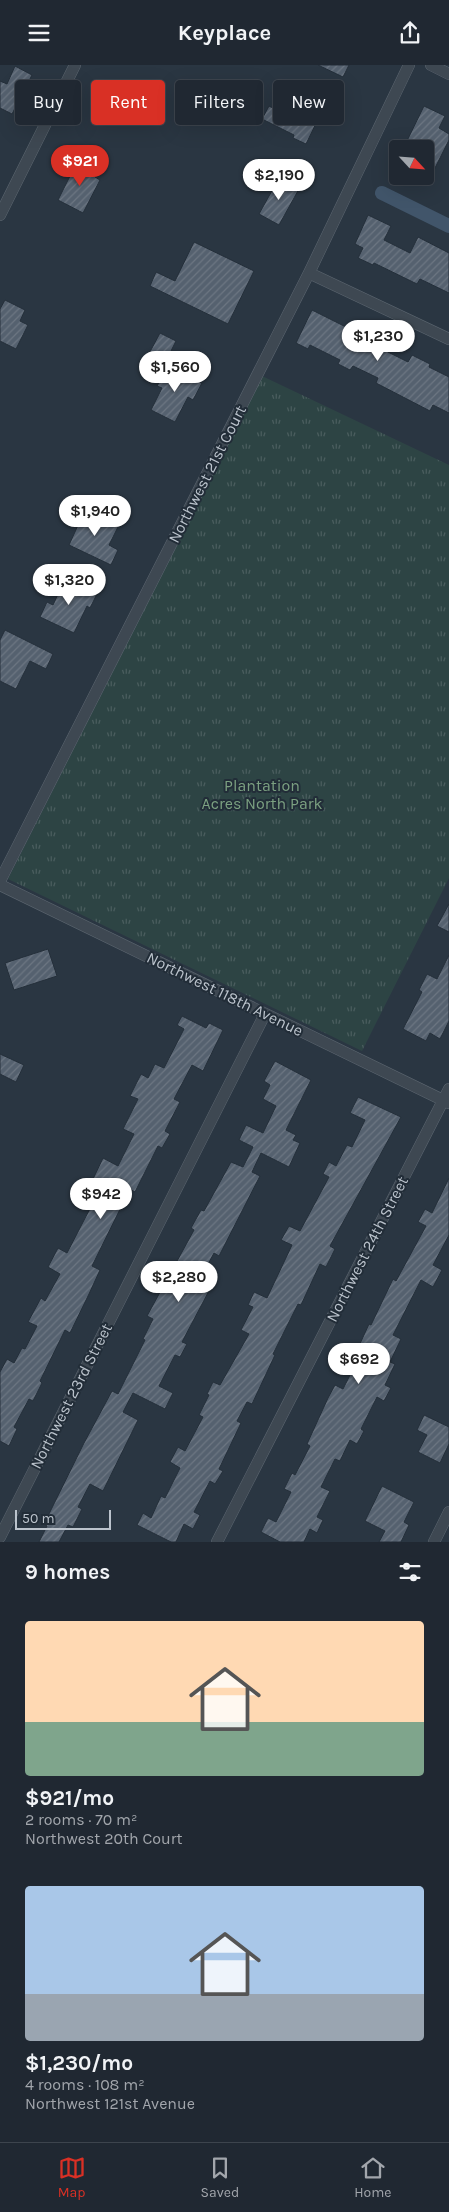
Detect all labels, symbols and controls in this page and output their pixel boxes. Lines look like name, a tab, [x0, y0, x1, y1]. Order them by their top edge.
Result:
icon: menu	[25, 19, 53, 47]
icon: share	[396, 19, 424, 47]
text: Keyplace	[178, 20, 271, 46]
chip: Buy	[15, 80, 81, 125]
chip: Rent	[91, 80, 165, 125]
chip: Filters	[175, 80, 263, 125]
chip: New	[273, 80, 344, 125]
north arrow	[389, 140, 434, 185]
map controls	[389, 140, 434, 185]
pin: $921	[50, 145, 110, 187]
text: $921	[62, 151, 98, 170]
pin: $2,190	[238, 159, 320, 201]
text: $2,190	[254, 165, 304, 184]
pin: $1,230	[337, 319, 419, 362]
text: $1,230	[353, 326, 403, 345]
pin: $1,560	[134, 351, 216, 393]
text: $1,560	[150, 357, 200, 376]
street label: Northwest 21st Court	[164, 402, 250, 546]
pin: $1,940	[54, 495, 136, 537]
text: $1,940	[70, 501, 120, 520]
pin: $1,320	[28, 563, 110, 606]
text: $1,320	[44, 570, 94, 589]
park label: Plantation Acres North Park	[201, 776, 323, 813]
street label: Northwest 118th Avenue	[144, 948, 306, 1040]
street label: Northwest 24th Street	[322, 1173, 412, 1325]
pin: $942	[71, 1177, 131, 1220]
text: $942	[81, 1184, 121, 1203]
pin: $2,280	[138, 1261, 220, 1303]
text: $2,280	[152, 1267, 206, 1286]
street label: Northwest 23rd Street	[26, 1320, 116, 1472]
pin: $692	[329, 1343, 389, 1385]
text: $692	[339, 1349, 379, 1368]
scale bar	[15, 1507, 111, 1530]
text: 50 m	[22, 1510, 55, 1527]
icon: filters	[396, 1558, 424, 1586]
text: 9 homes	[25, 1560, 110, 1584]
icon: home	[180, 1654, 270, 1744]
text: $921/mo	[25, 1786, 114, 1810]
text: 2 rooms · 70 m²	[25, 1810, 137, 1829]
text: Northwest 20th Court	[25, 1829, 182, 1848]
icon: home	[180, 1919, 270, 2009]
text: $1,230/mo	[25, 2051, 133, 2075]
text: 4 rooms · 108 m²	[25, 2075, 145, 2094]
text: Northwest 121st Avenue	[25, 2094, 195, 2113]
tab: Map	[58, 2154, 86, 2201]
tab: Saved	[201, 2154, 239, 2201]
tab: Home	[354, 2154, 392, 2201]

